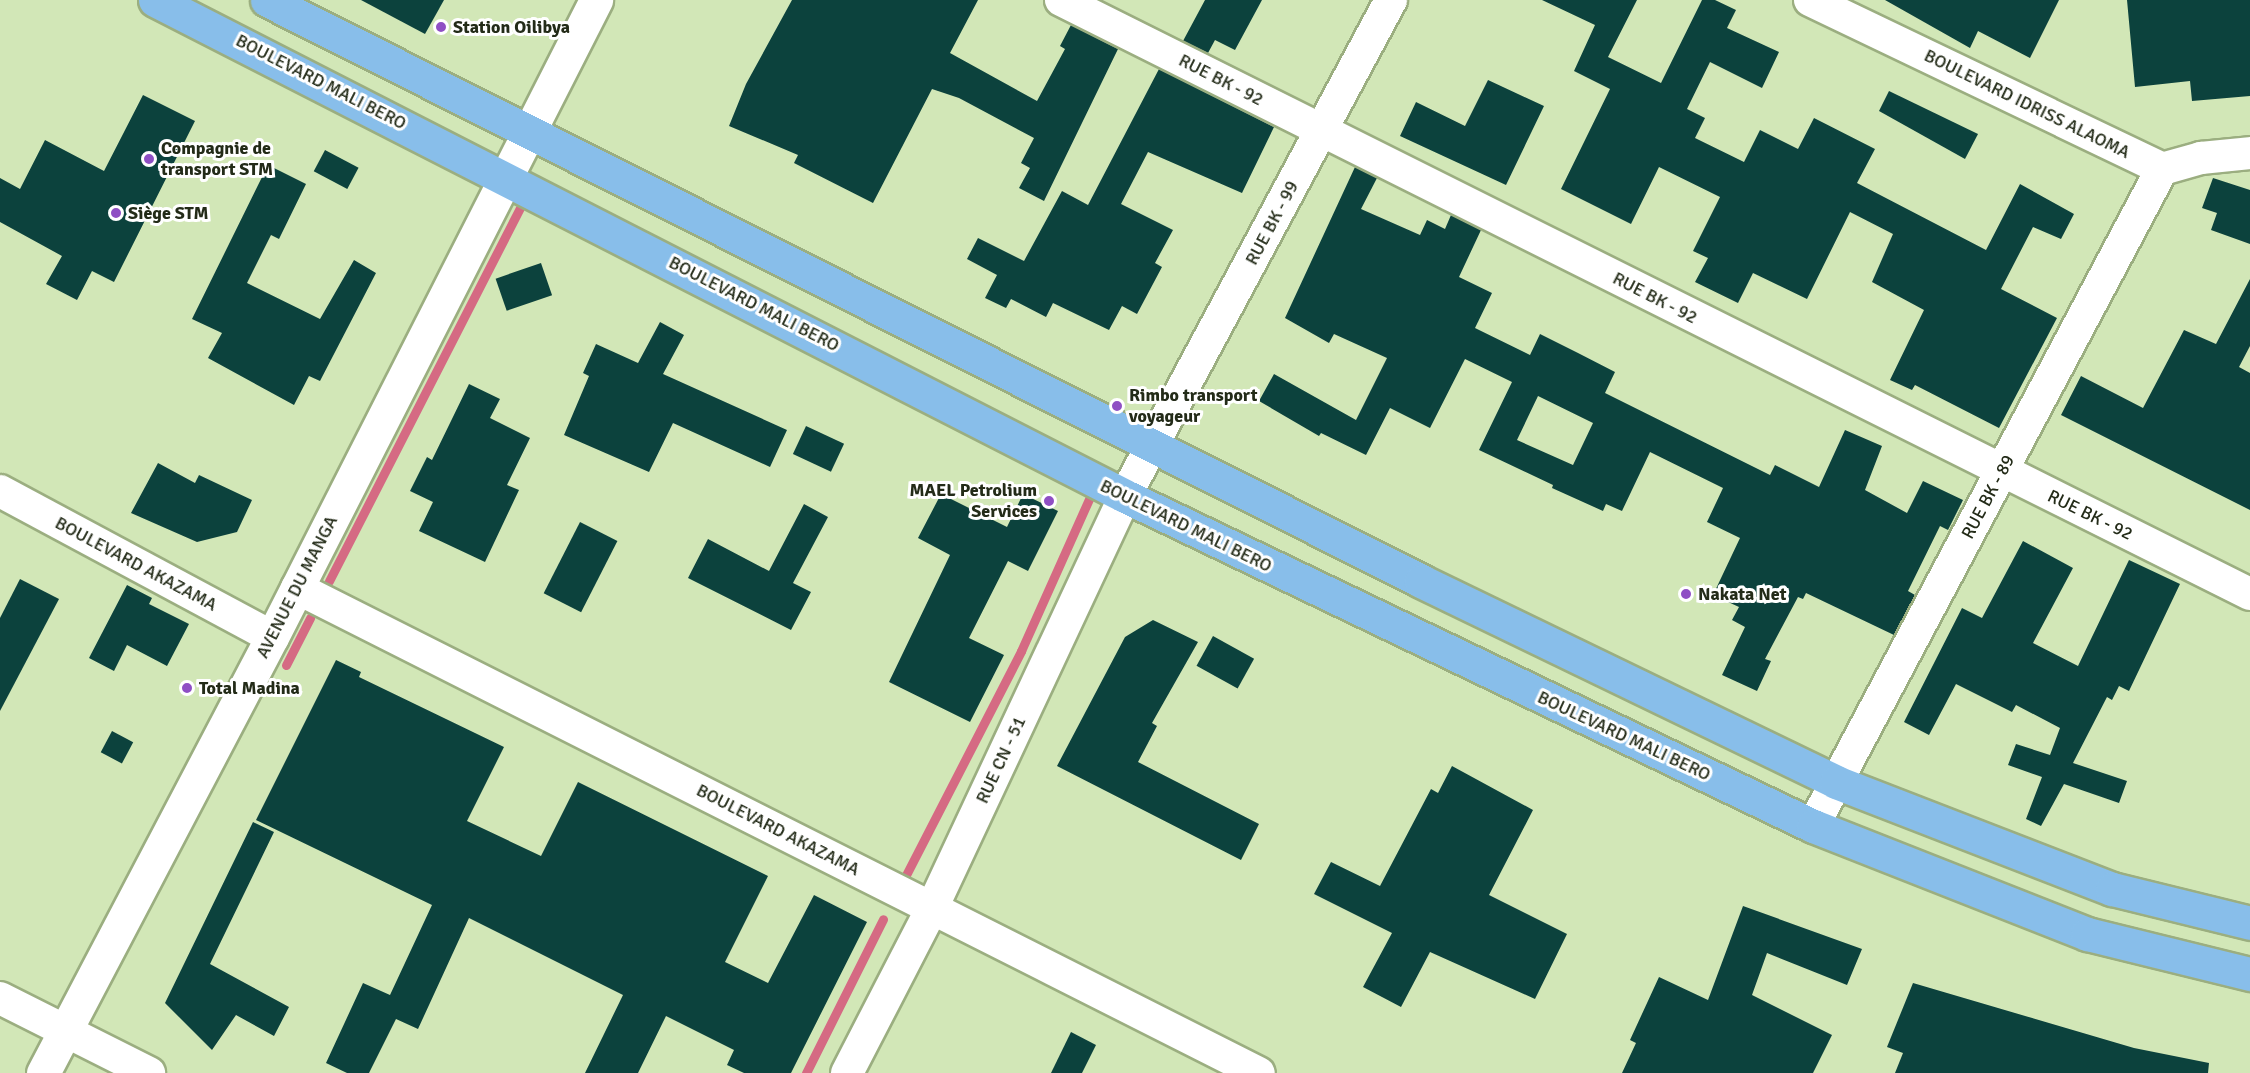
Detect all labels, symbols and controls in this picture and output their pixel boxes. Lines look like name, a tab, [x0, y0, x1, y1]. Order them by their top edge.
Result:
place label: Station Oilibya	[453, 16, 570, 38]
marker: Station Oilibya	[434, 20, 448, 34]
street label: BOULEVARD MALI BERO	[232, 30, 410, 134]
street label: BOULEVARD IDRISS ALAOMA	[1921, 45, 2133, 163]
street label: RUE BK - 92	[1175, 49, 1267, 111]
place label: Compagnie de transport STM	[161, 138, 273, 180]
marker: Compagnie de transport STM	[142, 152, 156, 166]
street label: RUE BK - 99	[1241, 177, 1303, 269]
place label: Siège STM	[128, 202, 208, 224]
marker: Siège STM	[109, 206, 123, 220]
street label: BOULEVARD MALI BERO	[665, 252, 843, 356]
street label: RUE BK - 92	[1609, 267, 1701, 329]
place label: Rimbo transport voyageur	[1129, 385, 1257, 428]
marker: Rimbo transport voyageur	[1110, 399, 1124, 413]
street label: RUE BK - 89	[1957, 451, 2019, 543]
street label: BOULEVARD MALI BERO	[1097, 475, 1275, 577]
place label: MAEL Petrolium Services	[909, 480, 1037, 522]
street label: RUE BK - 92	[2044, 485, 2136, 545]
marker: MAEL Petrolium Services	[1042, 494, 1056, 508]
street label: BOULEVARD AKAZAMA	[51, 512, 221, 616]
street label: AVENUE DU MANGA	[252, 512, 342, 662]
place label: Nakata Net	[1698, 583, 1786, 605]
marker: Nakata Net	[1679, 587, 1693, 601]
place label: Total Madina	[199, 677, 300, 699]
marker: Total Madina	[180, 681, 194, 695]
street label: BOULEVARD MALI BERO	[1534, 686, 1714, 786]
street label: RUE CN - 51	[971, 713, 1031, 807]
street label: BOULEVARD AKAZAMA	[693, 779, 863, 881]

